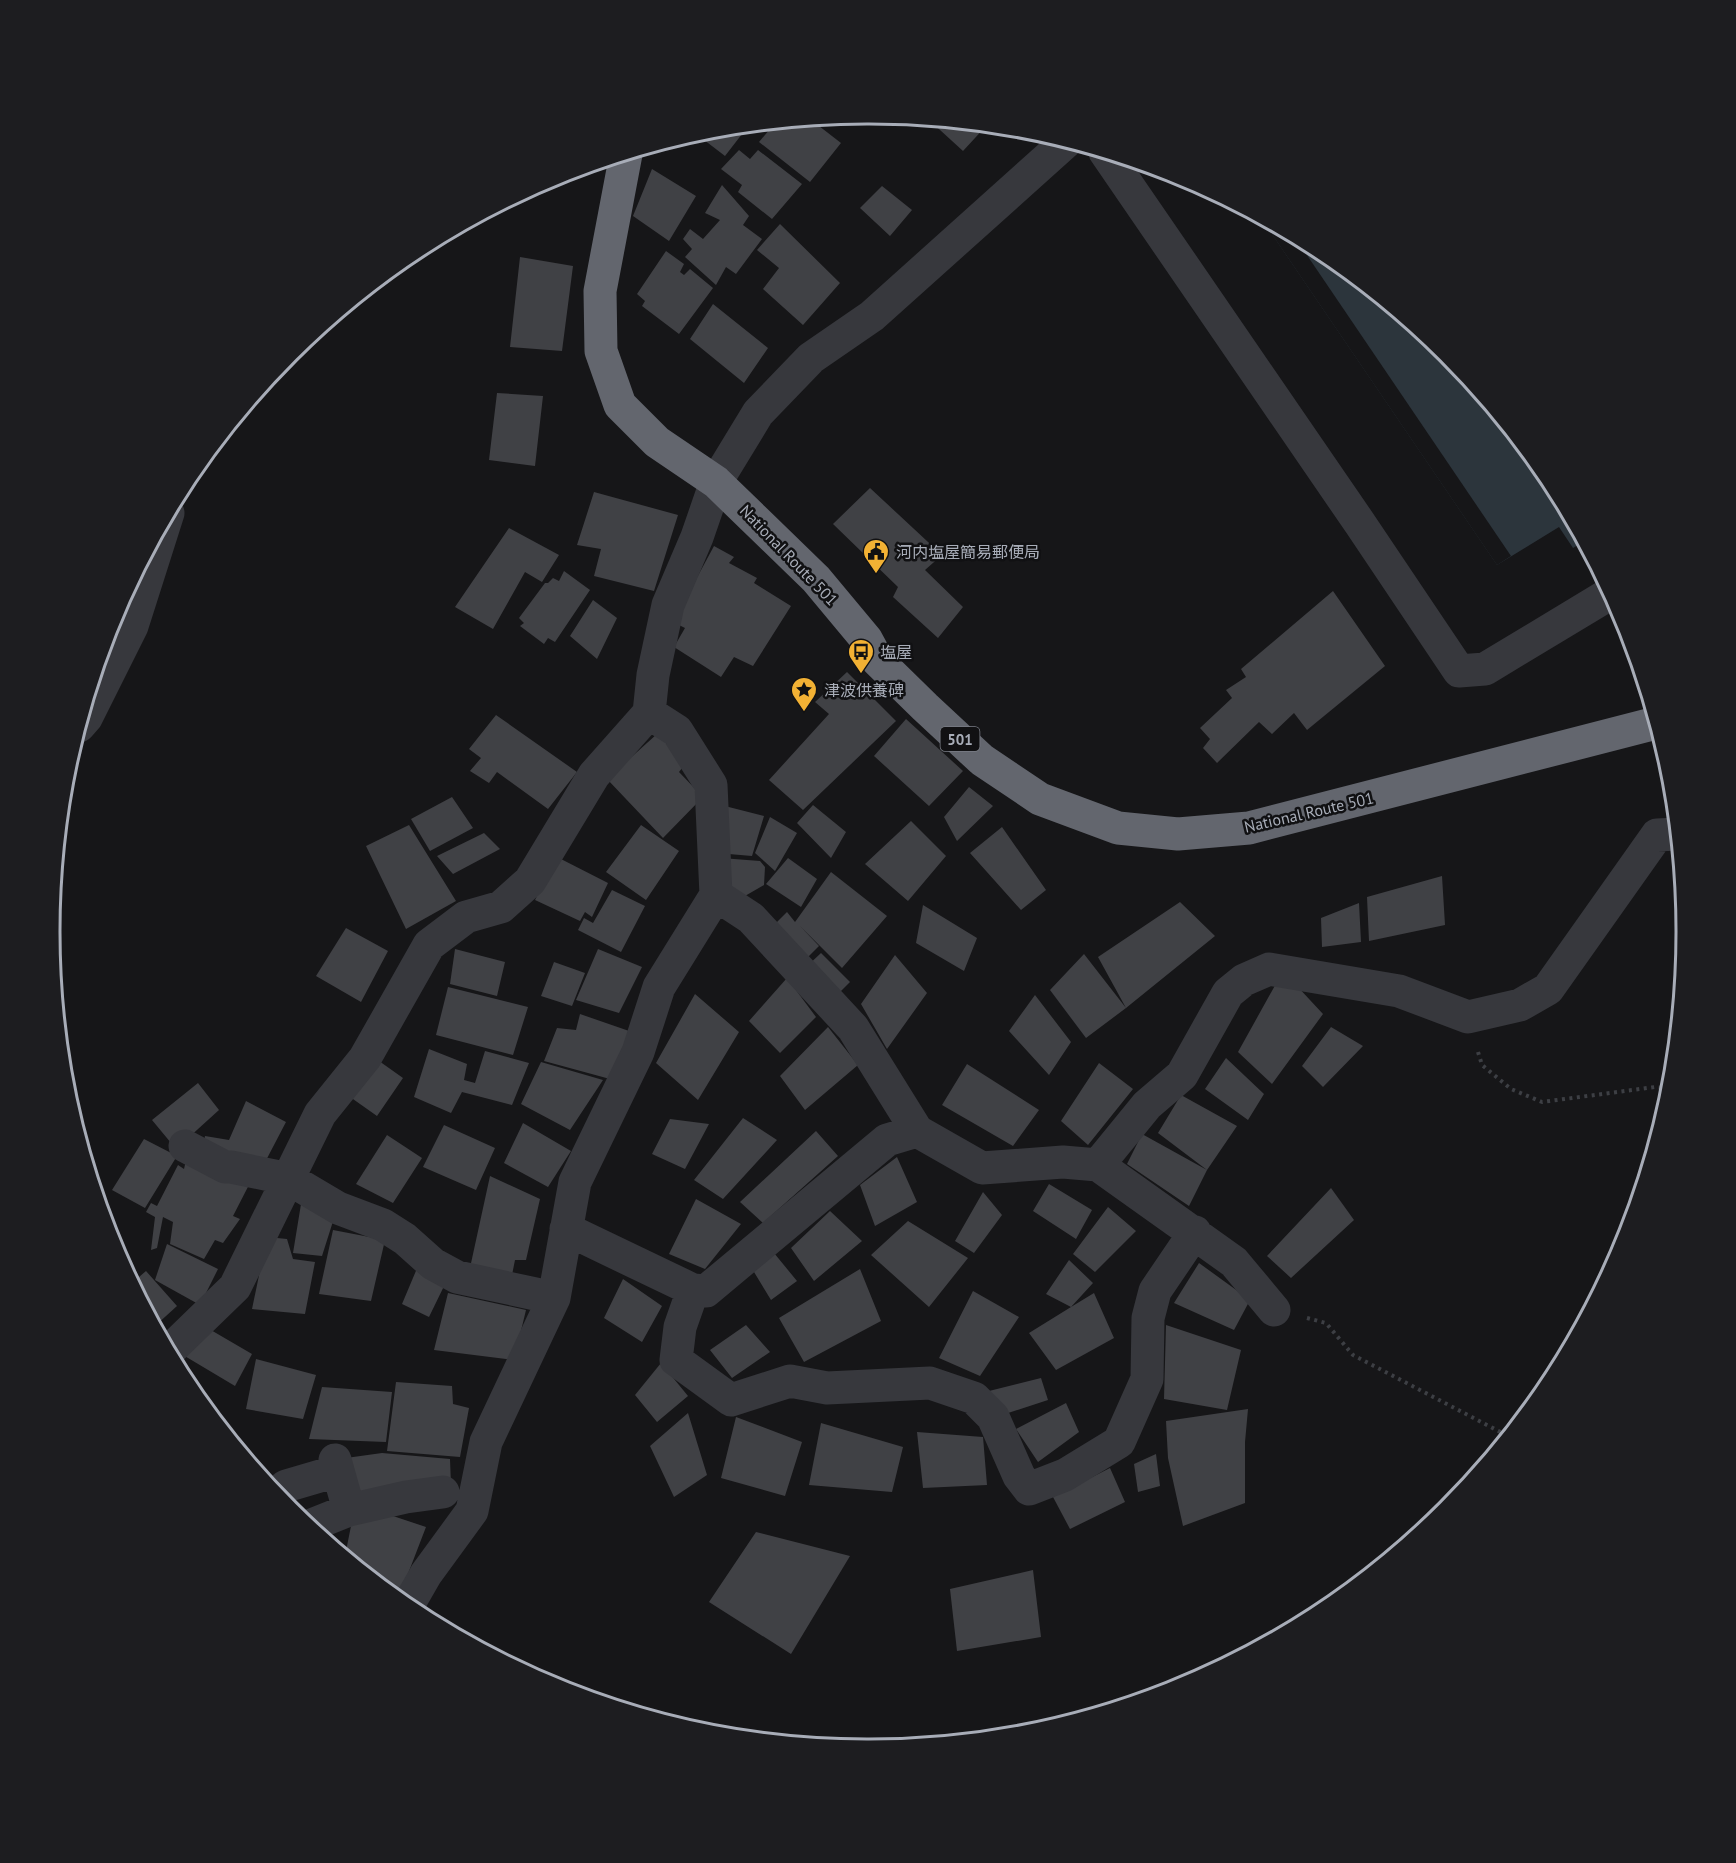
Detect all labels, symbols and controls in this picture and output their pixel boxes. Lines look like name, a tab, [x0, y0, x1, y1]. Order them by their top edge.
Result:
street label: National Route 501	[736, 500, 842, 610]
public building icon: 河内塩屋簡易郵便局	[861, 537, 891, 575]
place label: 河内塩屋簡易郵便局	[896, 542, 1040, 562]
bus stop icon: 塩屋	[846, 637, 876, 675]
place label: 塩屋	[880, 642, 912, 662]
place icon: 津波供養碑	[789, 675, 819, 713]
place label: 津波供養碑	[824, 680, 904, 700]
road number: 501	[940, 727, 980, 751]
street label: National Route 501	[1242, 787, 1376, 837]

